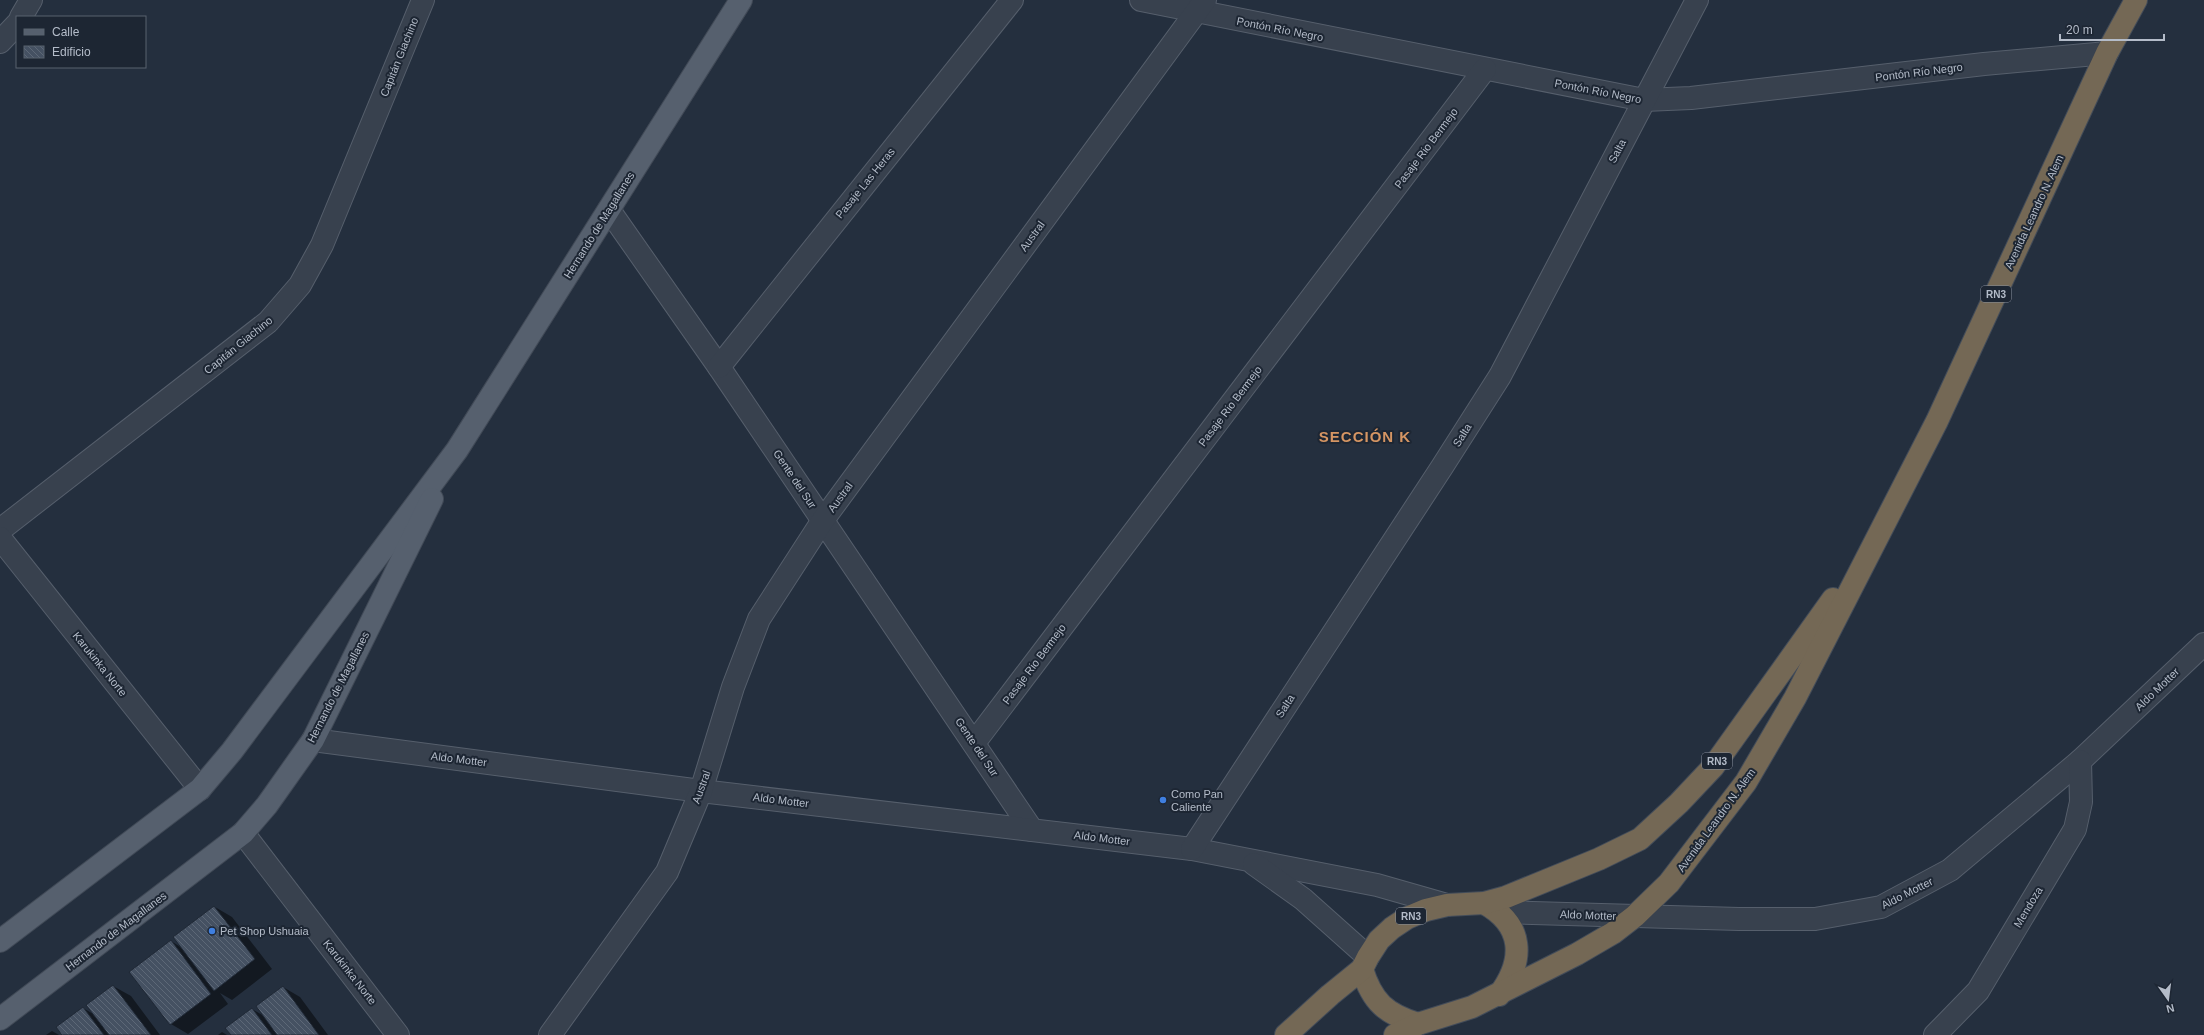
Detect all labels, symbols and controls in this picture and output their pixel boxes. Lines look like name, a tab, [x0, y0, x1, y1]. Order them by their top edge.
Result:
street label: Pontón Río Negro	[1236, 15, 1324, 43]
legend	[16, 16, 146, 68]
street label: Capitán Giachino	[378, 16, 420, 98]
scale bar	[2060, 16, 2164, 42]
text: 20 m	[2066, 23, 2093, 37]
text: Calle	[52, 25, 80, 39]
text: Edificio	[52, 45, 91, 59]
street label: Pontón Río Negro	[1875, 61, 1963, 83]
street label: Pontón Río Negro	[1554, 77, 1642, 105]
street label: Pasaje Rio Bermejo	[1392, 106, 1460, 190]
street label: Salta	[1606, 136, 1629, 165]
street label: Pasaje Las Heras	[833, 145, 897, 221]
street label: Avenida Leandro N. Alem	[2002, 153, 2066, 271]
street label: Hernando de Magallanes	[561, 169, 637, 280]
street label: Austral	[1017, 219, 1047, 253]
road number: RN3	[1981, 286, 2011, 302]
street label: Capitán Giachino	[201, 314, 275, 376]
street label: Pasaje Rio Bermejo	[1196, 364, 1264, 448]
street label: Salta	[1450, 420, 1474, 449]
district label: SECCIÓN K	[1319, 428, 1411, 445]
street label: Gente del Sur	[771, 448, 819, 511]
street label: Austral	[825, 480, 855, 514]
street label: Pasaje Rio Bermejo	[1000, 622, 1068, 706]
street label: Hernando de Magallanes	[305, 629, 371, 744]
street label: Karukinka Norte	[71, 630, 129, 698]
street label: Aldo Motter	[2133, 665, 2182, 713]
street label: Salta	[1273, 691, 1297, 720]
street label: Gente del Sur	[953, 716, 1001, 779]
street label: Aldo Motter	[430, 750, 488, 768]
road number: RN3	[1702, 753, 1732, 769]
street label: Avenida Leandro N. Alem	[1675, 766, 1757, 874]
street label: Austral	[690, 769, 712, 805]
place label: Como Pan Caliente	[1171, 788, 1223, 813]
street label: Aldo Motter	[752, 791, 810, 809]
marker: Como Pan Caliente	[1158, 795, 1168, 805]
street label: Aldo Motter	[1073, 829, 1131, 847]
street label: Aldo Motter	[1879, 875, 1935, 911]
street label: Mendoza	[2011, 884, 2045, 929]
street label: Hernando de Magallanes	[63, 889, 169, 973]
road number: RN3	[1396, 908, 1426, 924]
street label: Aldo Motter	[1560, 908, 1617, 922]
place label: Pet Shop Ushuaia	[220, 925, 310, 937]
marker: Pet Shop Ushuaia	[207, 926, 217, 936]
street label: Karukinka Norte	[321, 937, 379, 1007]
north arrow	[2148, 979, 2188, 1019]
text: N	[2165, 1002, 2176, 1015]

